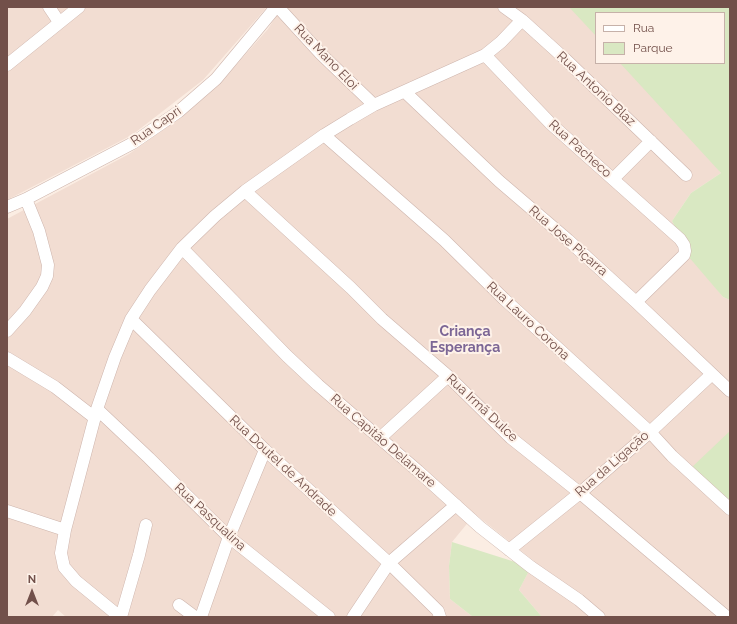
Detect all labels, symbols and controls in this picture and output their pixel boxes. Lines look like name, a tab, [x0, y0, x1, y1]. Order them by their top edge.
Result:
legend	[595, 12, 725, 64]
street label: Rua Mano Eloi	[291, 21, 361, 93]
text: Rua	[633, 21, 654, 35]
text: Parque	[633, 41, 673, 55]
street label: Rua Antonio Blaz	[553, 49, 639, 129]
street label: Rua Capri	[128, 103, 184, 149]
street label: Rua Pacheco	[546, 117, 614, 181]
street label: Rua Jose Piçarra	[526, 203, 610, 279]
street label: Rua Lauro Corona	[483, 279, 573, 363]
district label: Criança Esperança	[430, 324, 500, 356]
street label: Rua Irmã Dulce	[443, 371, 521, 445]
street label: Rua Capitão Delamare	[327, 391, 439, 491]
street label: Rua Doutel de Andrade	[226, 412, 340, 520]
street label: Rua da Ligação	[572, 428, 652, 500]
street label: Rua Pasqualina	[171, 480, 249, 554]
north arrow	[12, 572, 52, 612]
text: N	[28, 573, 36, 586]

